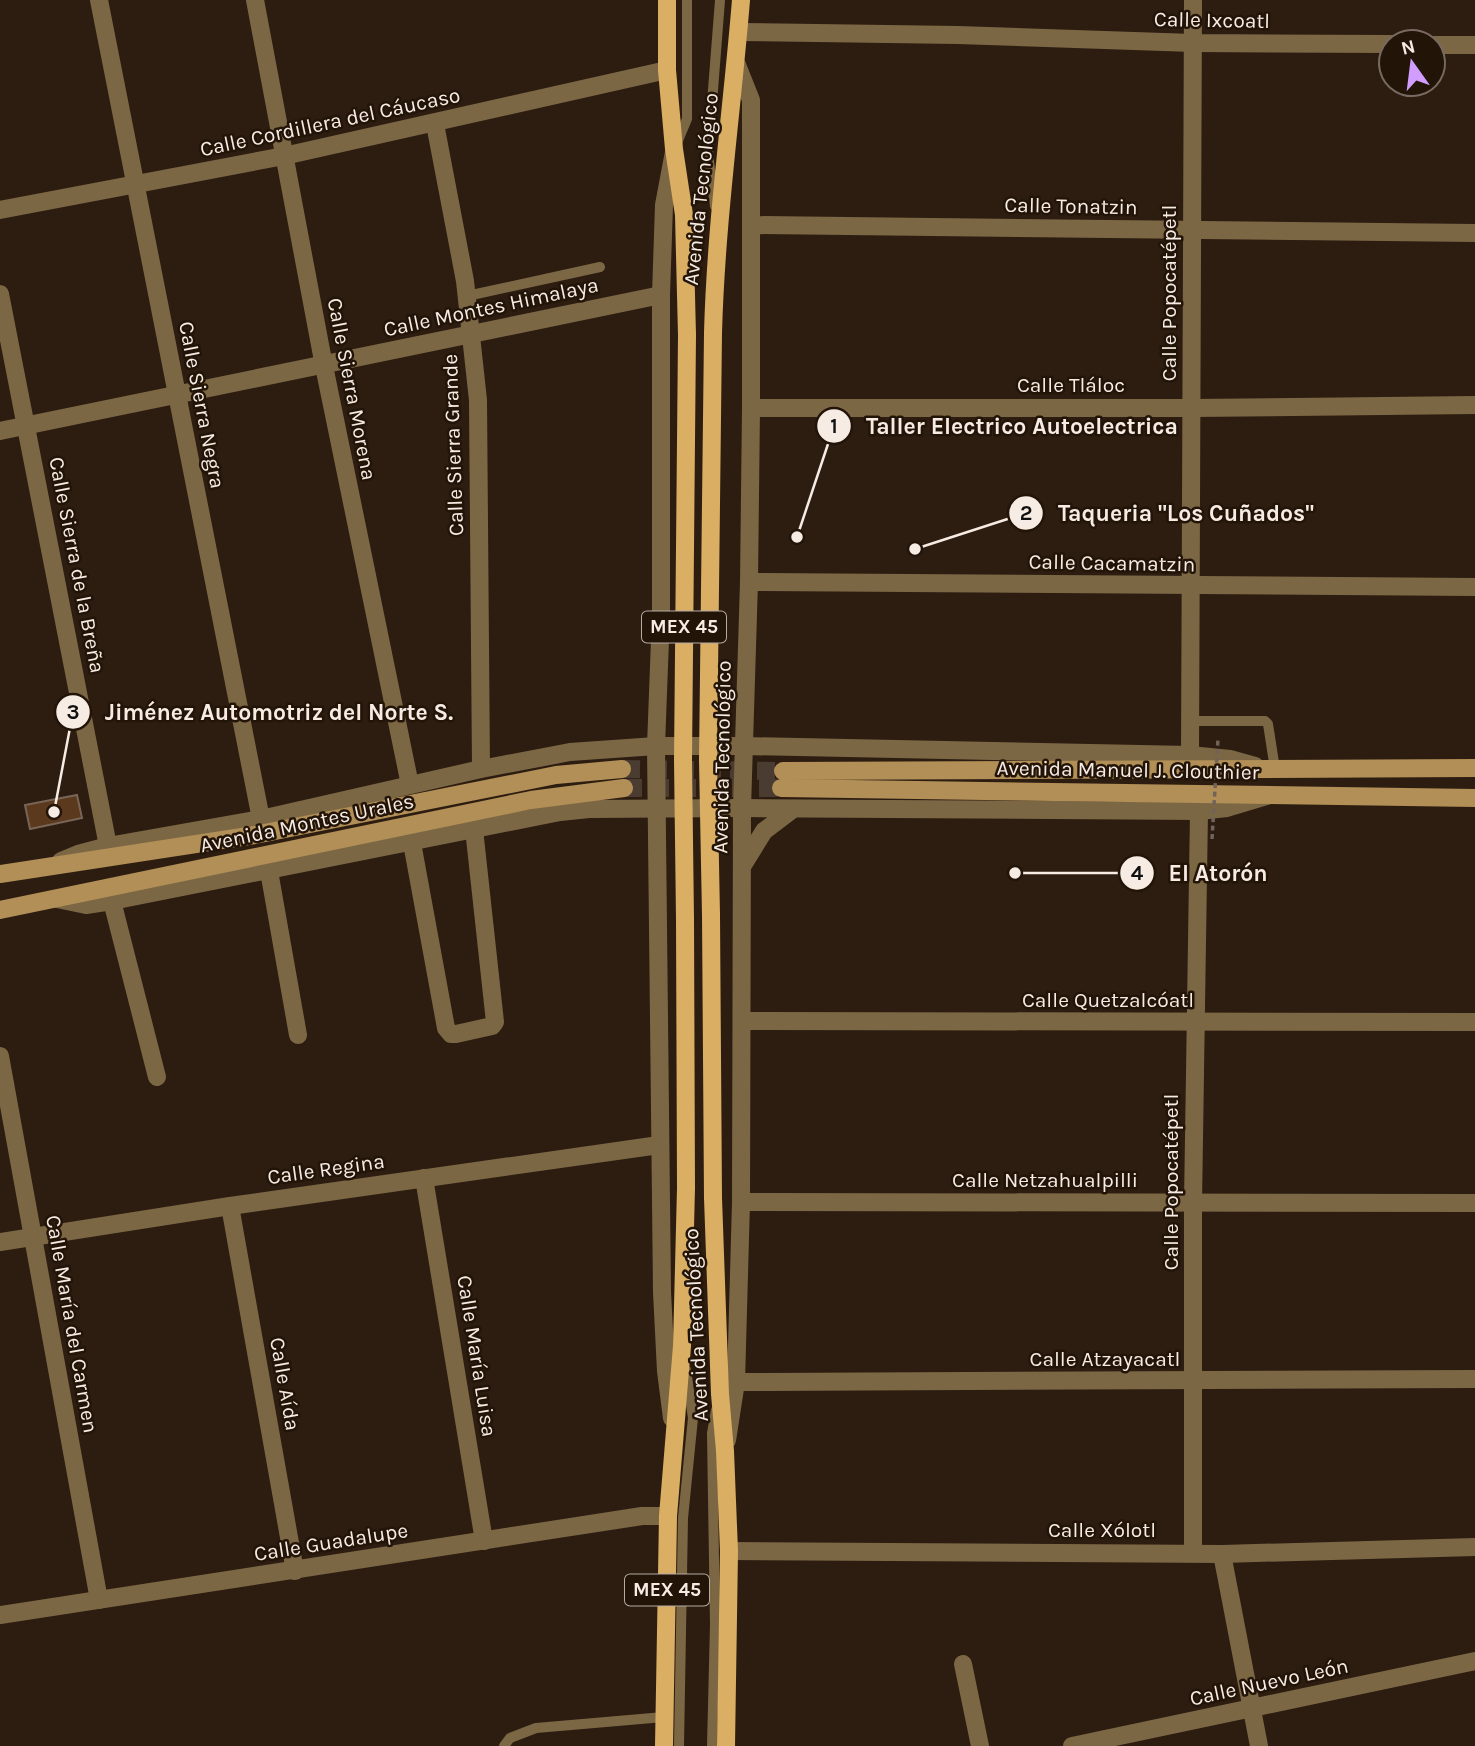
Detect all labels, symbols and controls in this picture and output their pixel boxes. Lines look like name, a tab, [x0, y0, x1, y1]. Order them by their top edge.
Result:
street label: Calle Ixcoatl	[1154, 7, 1270, 33]
north arrow	[1377, 28, 1447, 98]
text: N	[1399, 35, 1417, 60]
street label: Calle Cordillera del Cáucaso	[198, 83, 462, 161]
street label: Avenida Tecnológico	[679, 92, 723, 286]
street label: Calle Tonatzin	[1004, 193, 1138, 219]
street label: Calle Popocatépetl	[1157, 205, 1181, 381]
street label: Calle Montes Himalaya	[381, 273, 601, 341]
street label: Calle Sierra Morena	[323, 296, 381, 482]
street label: Calle Sierra Negra	[174, 319, 230, 491]
street label: Calle Sierra Grande	[438, 354, 468, 536]
street label: Calle Tláloc	[1017, 373, 1125, 397]
callout: Taller Electrico Autoelectrica	[817, 404, 1192, 448]
text: Taller Electrico Autoelectrica	[866, 413, 1178, 440]
text: 1	[830, 414, 838, 438]
street label: Calle Sierra de la Breña	[44, 455, 110, 675]
callout: Taqueria "Los Cuñados"	[1009, 491, 1328, 535]
text: Taqueria "Los Cuñados"	[1058, 500, 1314, 527]
text: 2	[1020, 501, 1032, 525]
street label: Calle Cacamatzin	[1028, 550, 1196, 576]
road number: MEX 45	[642, 612, 726, 642]
street label: Avenida Tecnológico	[708, 660, 736, 854]
callout: Jiménez Automotriz del Norte S.	[56, 690, 467, 734]
text: Jiménez Automotriz del Norte S.	[105, 699, 453, 726]
text: 3	[66, 700, 80, 724]
street label: Avenida Manuel J. Clouthier	[997, 756, 1260, 784]
street label: Avenida Montes Urales	[198, 789, 416, 857]
callout: El Atorón	[1120, 851, 1282, 895]
text: El Atorón	[1168, 860, 1268, 887]
text: 4	[1131, 861, 1144, 885]
street label: Calle Quetzalcóatl	[1022, 988, 1194, 1012]
street label: Calle Popocatépetl	[1159, 1094, 1183, 1270]
street label: Calle Regina	[266, 1149, 386, 1189]
street label: Calle Netzahualpilli	[952, 1168, 1138, 1192]
street label: Calle María del Carmen	[41, 1213, 103, 1435]
street label: Avenida Tecnológico	[679, 1228, 713, 1422]
street label: Calle María Luisa	[452, 1274, 502, 1438]
street label: Calle Aída	[265, 1335, 305, 1433]
street label: Calle Atzayacatl	[1030, 1347, 1180, 1371]
street label: Calle Guadalupe	[252, 1518, 410, 1566]
street label: Calle Xólotl	[1048, 1518, 1156, 1542]
road number: MEX 45	[625, 1574, 709, 1606]
street label: Calle Nuevo León	[1187, 1653, 1351, 1711]

